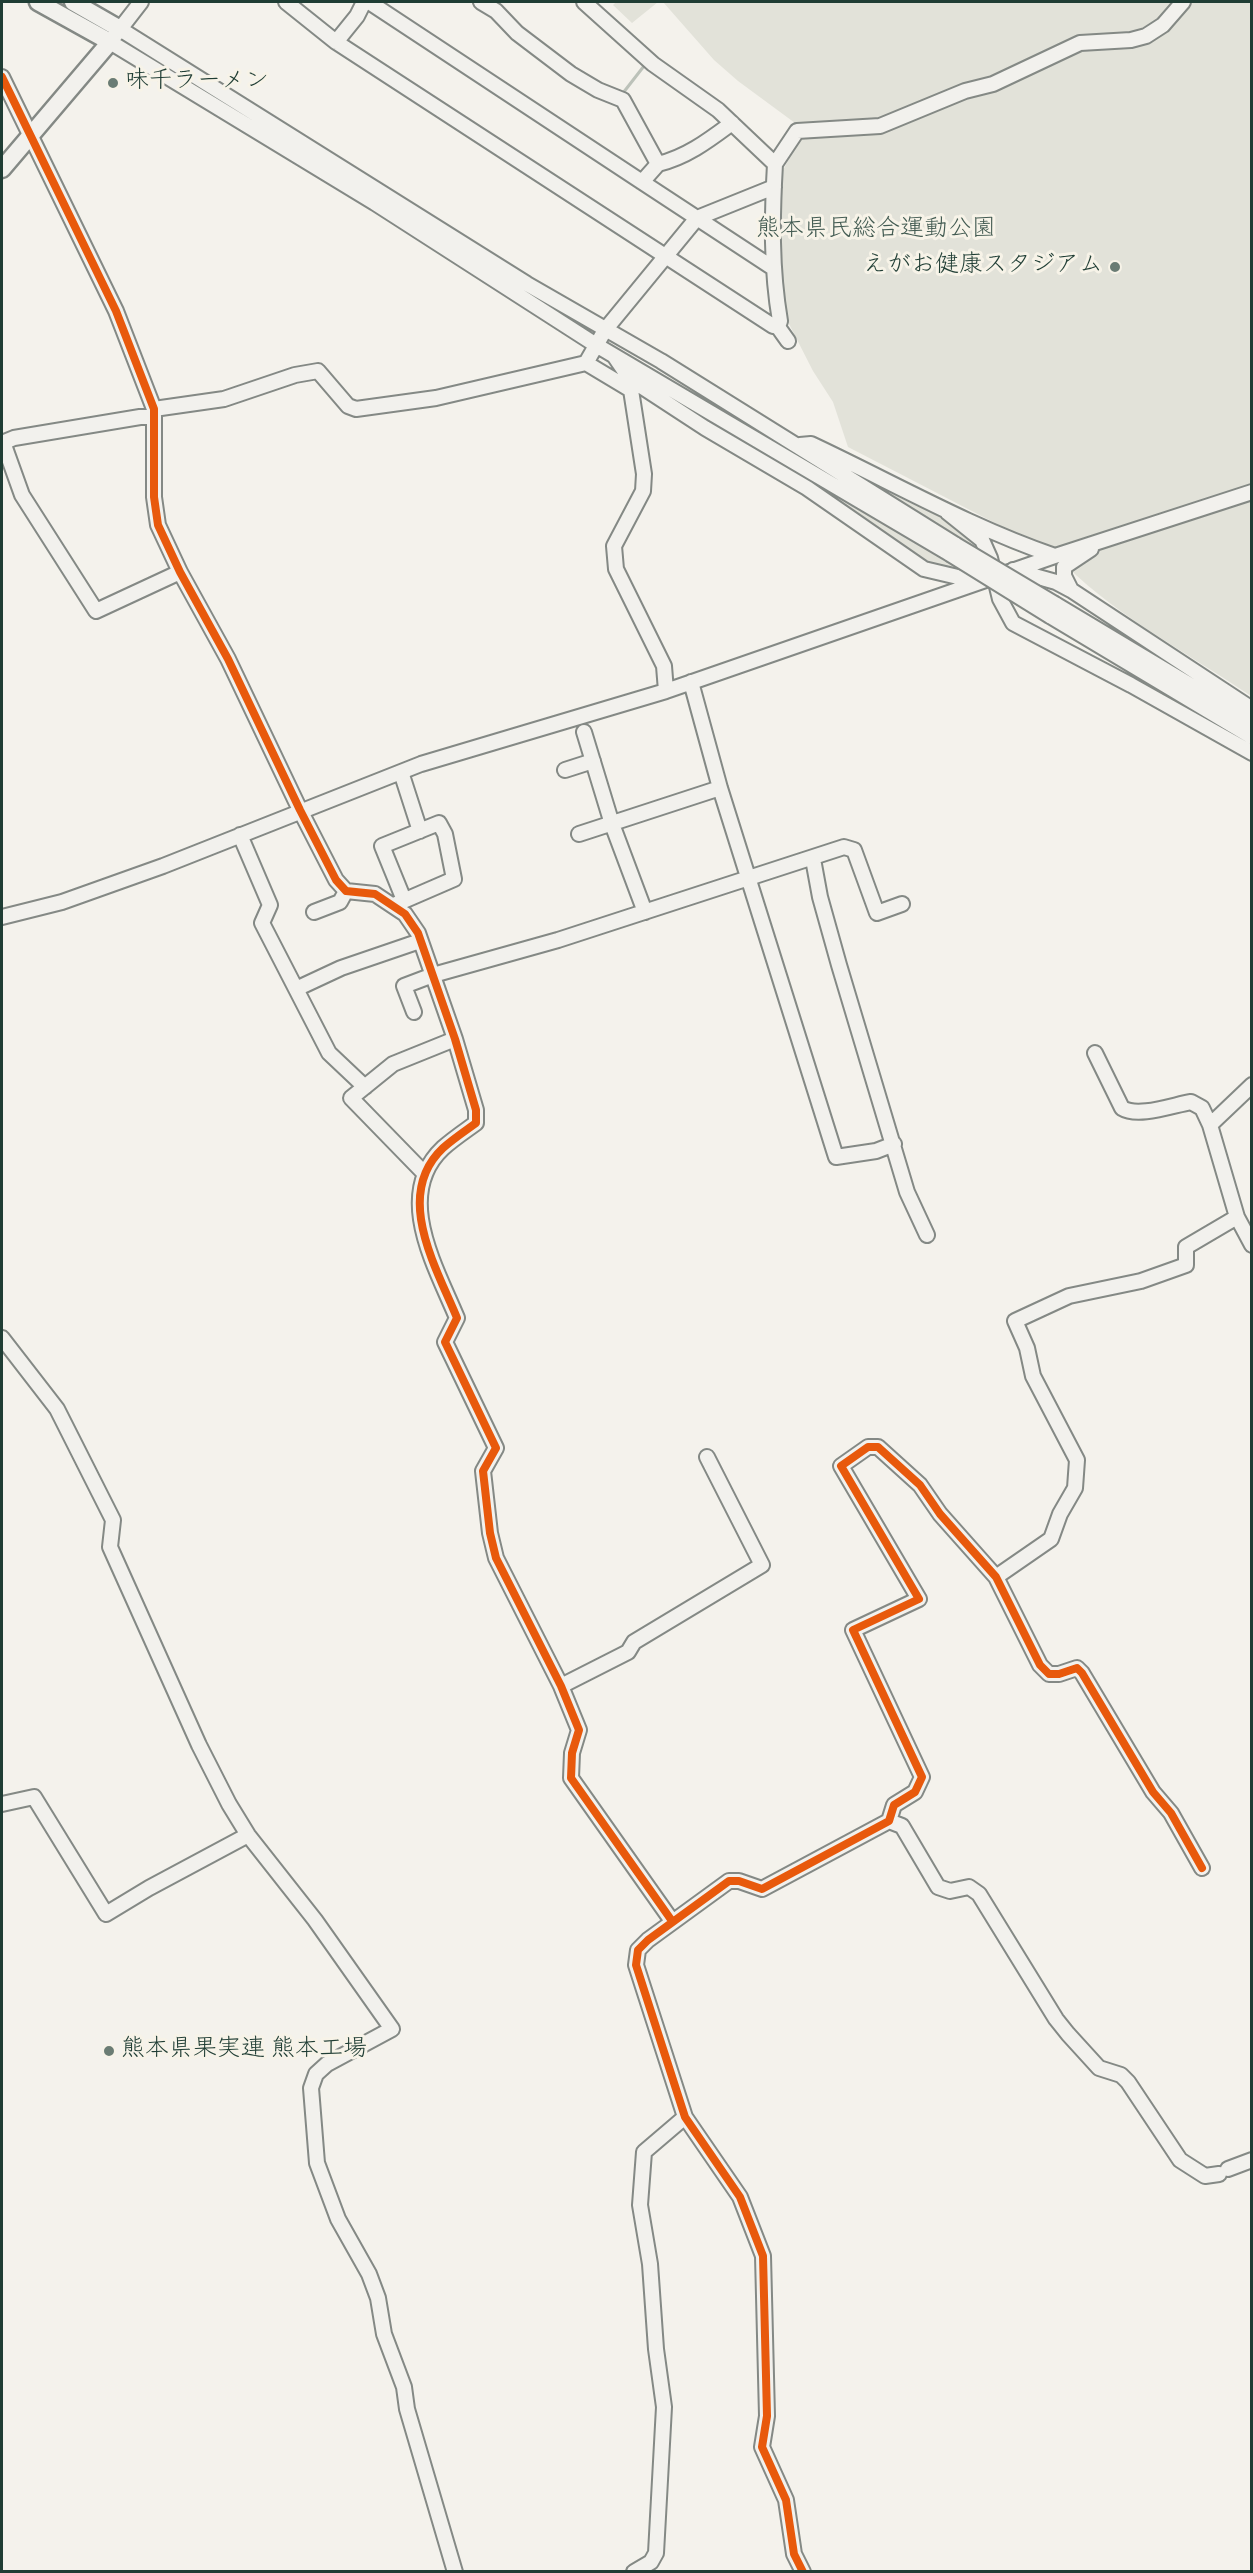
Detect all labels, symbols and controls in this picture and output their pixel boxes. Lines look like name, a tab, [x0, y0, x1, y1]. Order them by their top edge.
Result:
place label: 味千ラーメン	[125, 69, 269, 97]
marker: 味千ラーメン	[106, 76, 120, 90]
park label: 熊本県民総合運動公園	[756, 217, 996, 245]
place label: えがお健康スタジアム	[863, 253, 1103, 281]
marker: えがお健康スタジアム	[1108, 260, 1122, 274]
place label: 熊本県果実連 熊本工場	[121, 2037, 367, 2065]
marker: 熊本県果実連 熊本工場	[102, 2044, 116, 2058]

